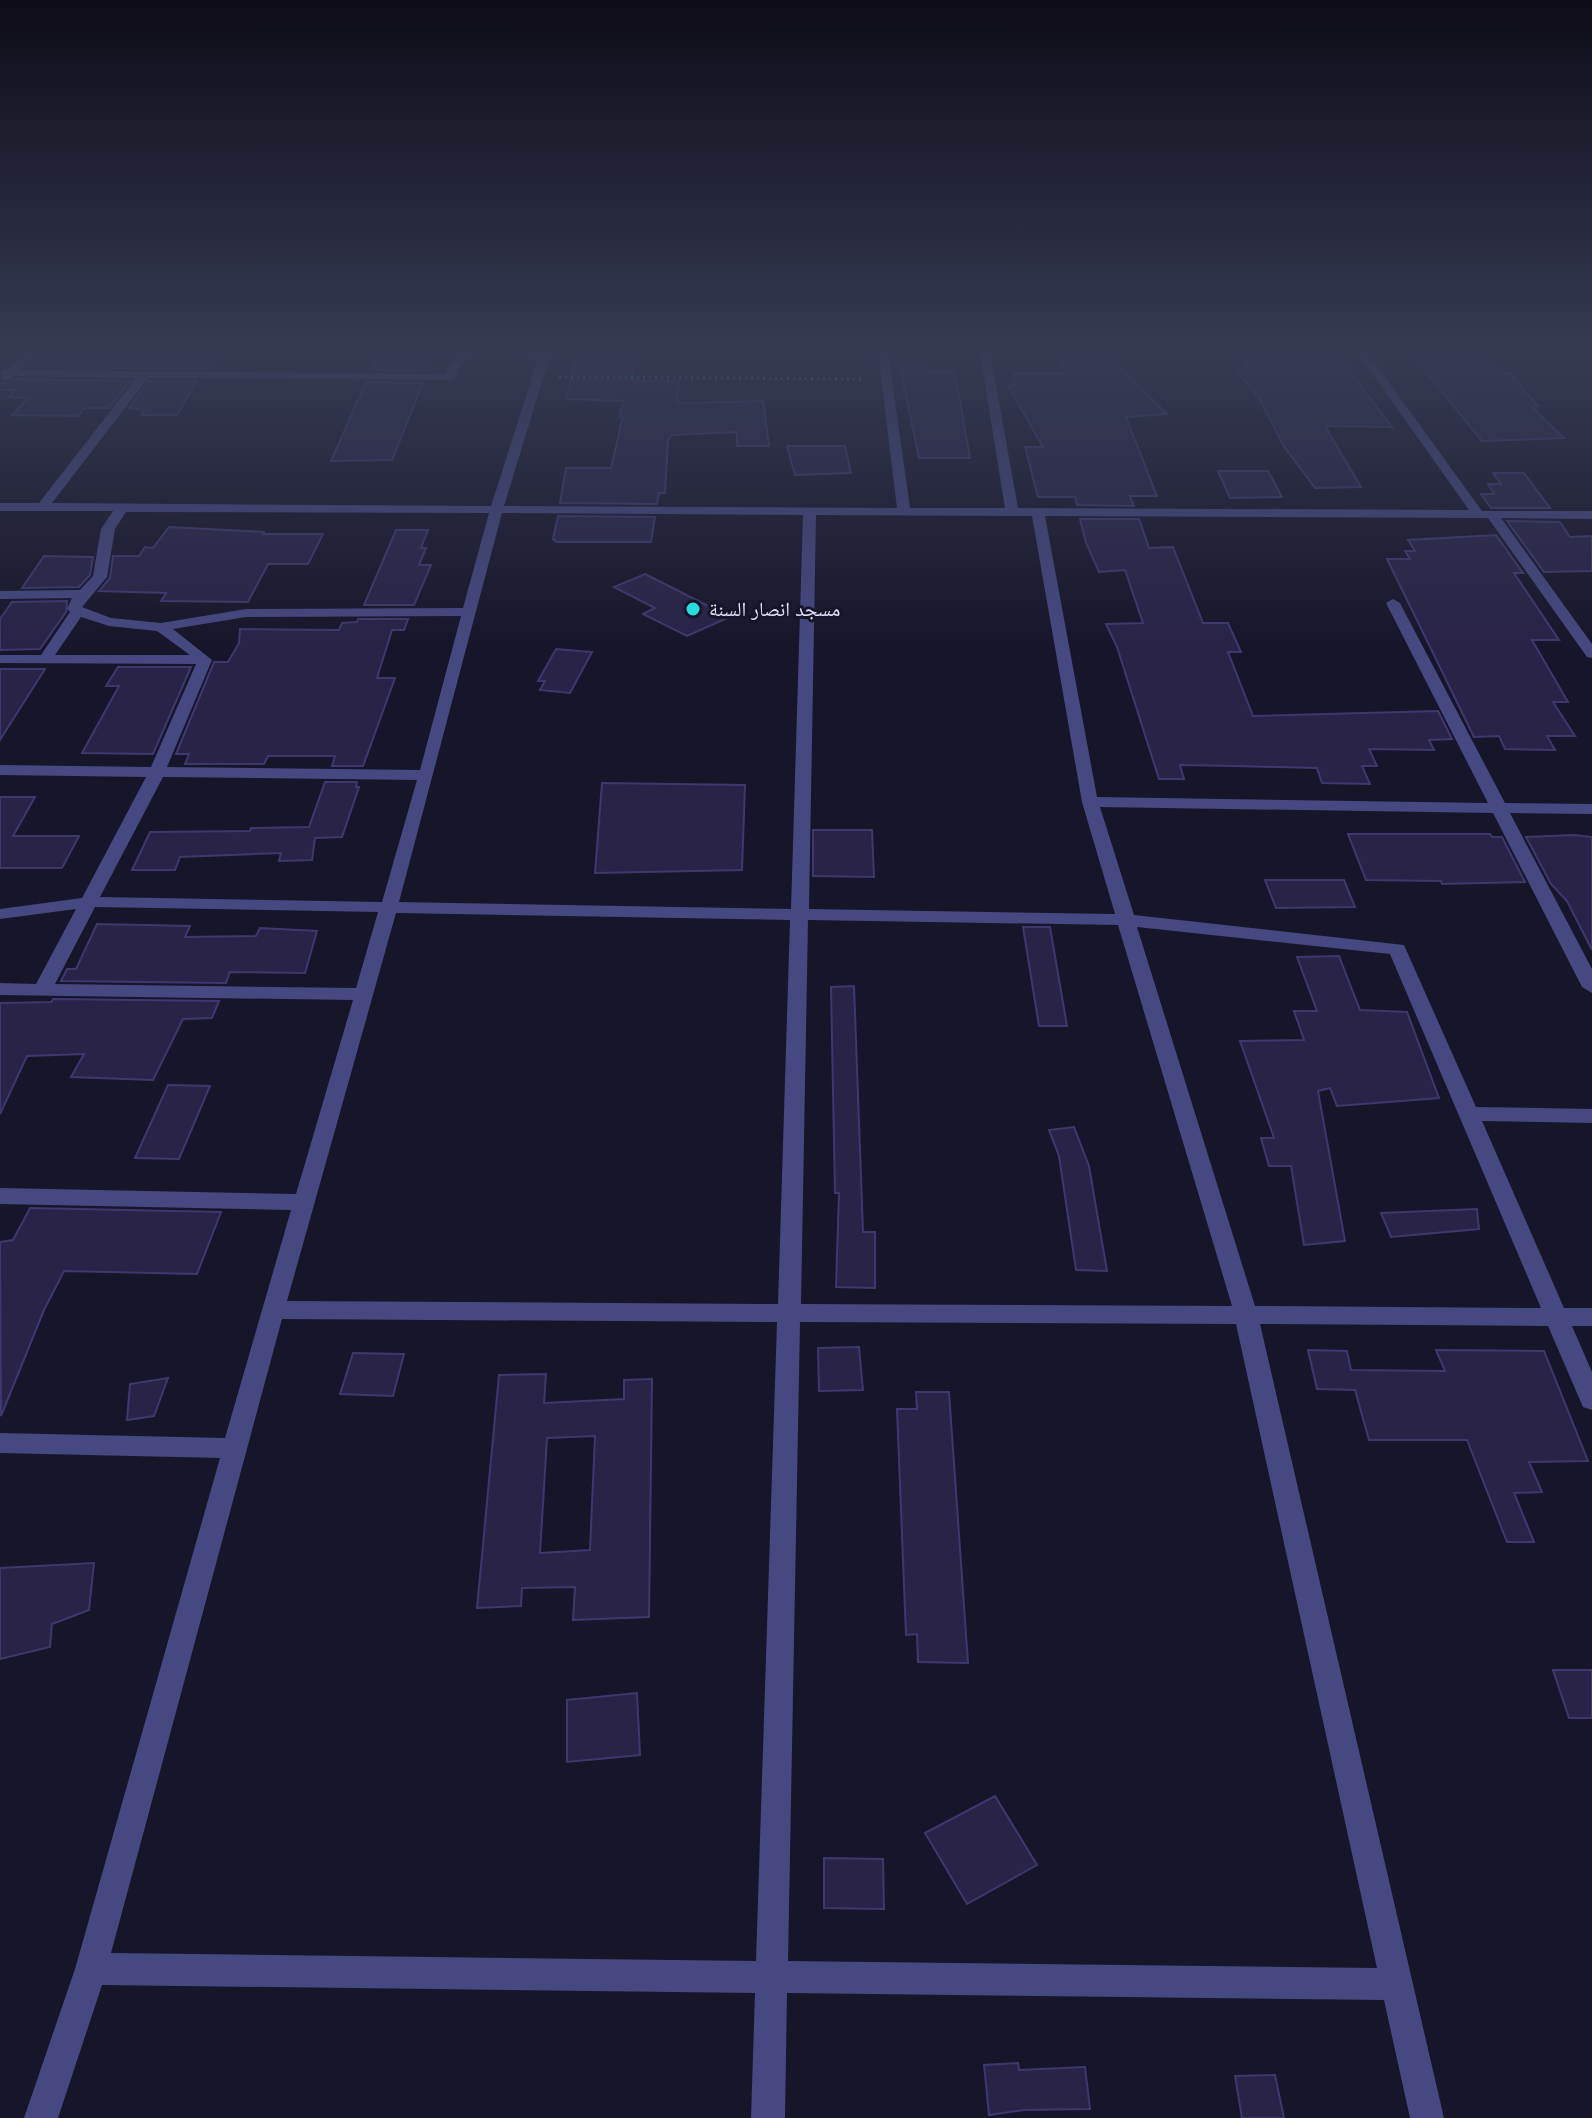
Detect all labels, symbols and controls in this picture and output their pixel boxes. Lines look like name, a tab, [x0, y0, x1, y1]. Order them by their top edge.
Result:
place label: مسجد انصار السنة	[709, 596, 840, 621]
marker: مسجد انصار السنة	[684, 600, 702, 618]

